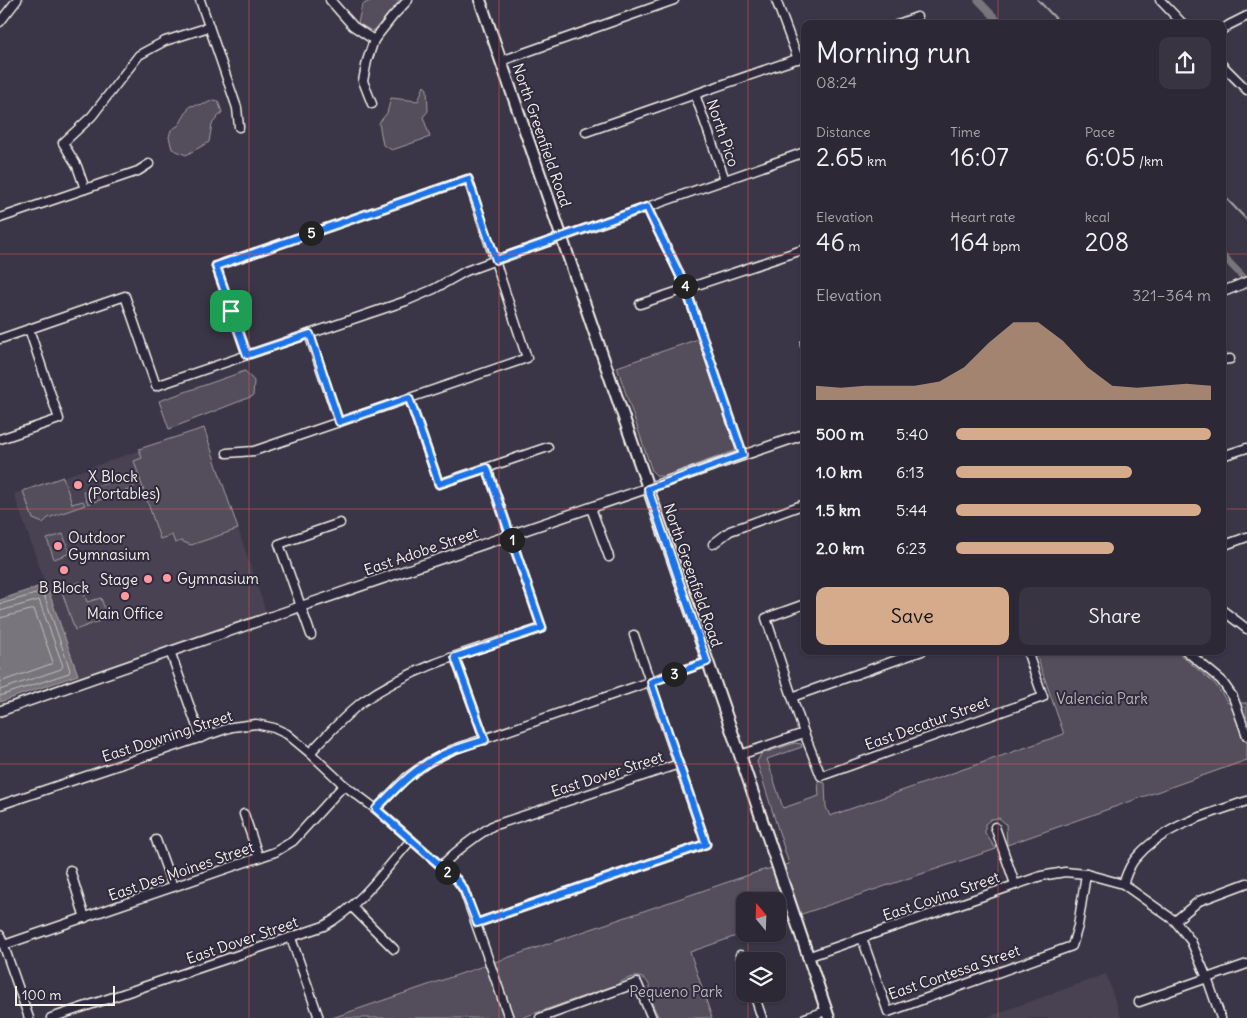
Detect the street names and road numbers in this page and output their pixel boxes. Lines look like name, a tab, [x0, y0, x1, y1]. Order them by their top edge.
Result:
street label: North Greenfield Road	[508, 61, 576, 209]
street label: North Pico	[703, 97, 743, 169]
street label: North Greenfield Road	[659, 501, 727, 649]
street label: East Adobe Street	[361, 523, 481, 579]
street label: East Decatur Street	[862, 692, 992, 754]
street label: East Downing Street	[99, 706, 235, 766]
street label: East Dover Street	[549, 747, 665, 801]
street label: East Des Moines Street	[106, 837, 256, 905]
street label: East Covina Street	[880, 867, 1002, 925]
street label: East Dover Street	[184, 912, 300, 968]
street label: East Contessa Street	[886, 941, 1022, 1003]

